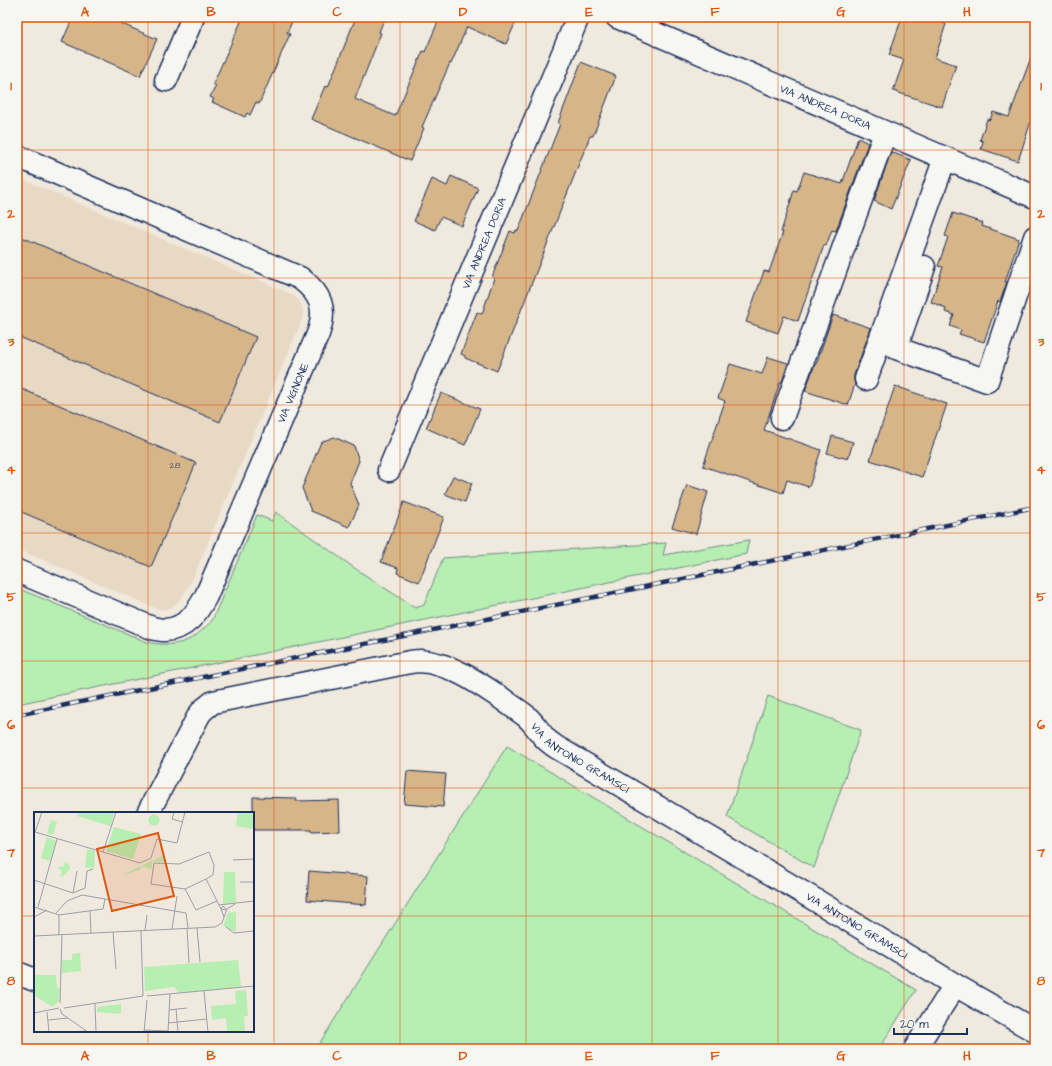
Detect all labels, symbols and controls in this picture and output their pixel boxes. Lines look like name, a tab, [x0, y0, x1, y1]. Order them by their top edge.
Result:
text: A	[81, 3, 90, 21]
text: B	[206, 3, 216, 21]
text: C	[332, 3, 342, 21]
text: D	[459, 3, 468, 21]
text: E	[585, 3, 593, 21]
text: F	[710, 3, 720, 21]
text: G	[836, 3, 846, 21]
text: H	[963, 3, 971, 21]
text: 1	[10, 77, 12, 95]
text: 1	[1040, 77, 1042, 95]
street label: VIA ANDREA DORIA	[778, 81, 873, 133]
street label: VIA ANDREA DORIA	[458, 195, 510, 291]
text: 2	[6, 205, 15, 223]
text: 2	[1036, 205, 1045, 223]
text: 3	[7, 333, 15, 351]
text: 3	[1037, 333, 1045, 351]
street label: VIA VIGNONE	[274, 360, 313, 425]
house number: 28	[170, 459, 181, 472]
text: 4	[7, 461, 16, 479]
text: 4	[1037, 461, 1046, 479]
text: 5	[6, 588, 16, 606]
text: 5	[1036, 588, 1046, 606]
text: 6	[7, 716, 16, 734]
text: 6	[1037, 716, 1046, 734]
street label: VIA ANTONIO GRAMSCI	[528, 719, 633, 796]
inset map	[34, 812, 254, 1032]
text: 7	[6, 844, 16, 862]
text: 7	[1036, 844, 1046, 862]
street label: VIA ANTONIO GRAMSCI	[803, 889, 911, 962]
text: 8	[7, 972, 16, 990]
text: 8	[1037, 972, 1046, 990]
scale bar	[894, 1010, 967, 1036]
text: 20 m	[900, 1016, 929, 1033]
text: A	[81, 1047, 90, 1065]
text: B	[206, 1047, 216, 1065]
text: C	[332, 1047, 342, 1065]
text: D	[459, 1047, 468, 1065]
text: E	[585, 1047, 593, 1065]
text: F	[710, 1047, 720, 1065]
text: G	[836, 1047, 846, 1065]
text: H	[963, 1047, 971, 1065]

